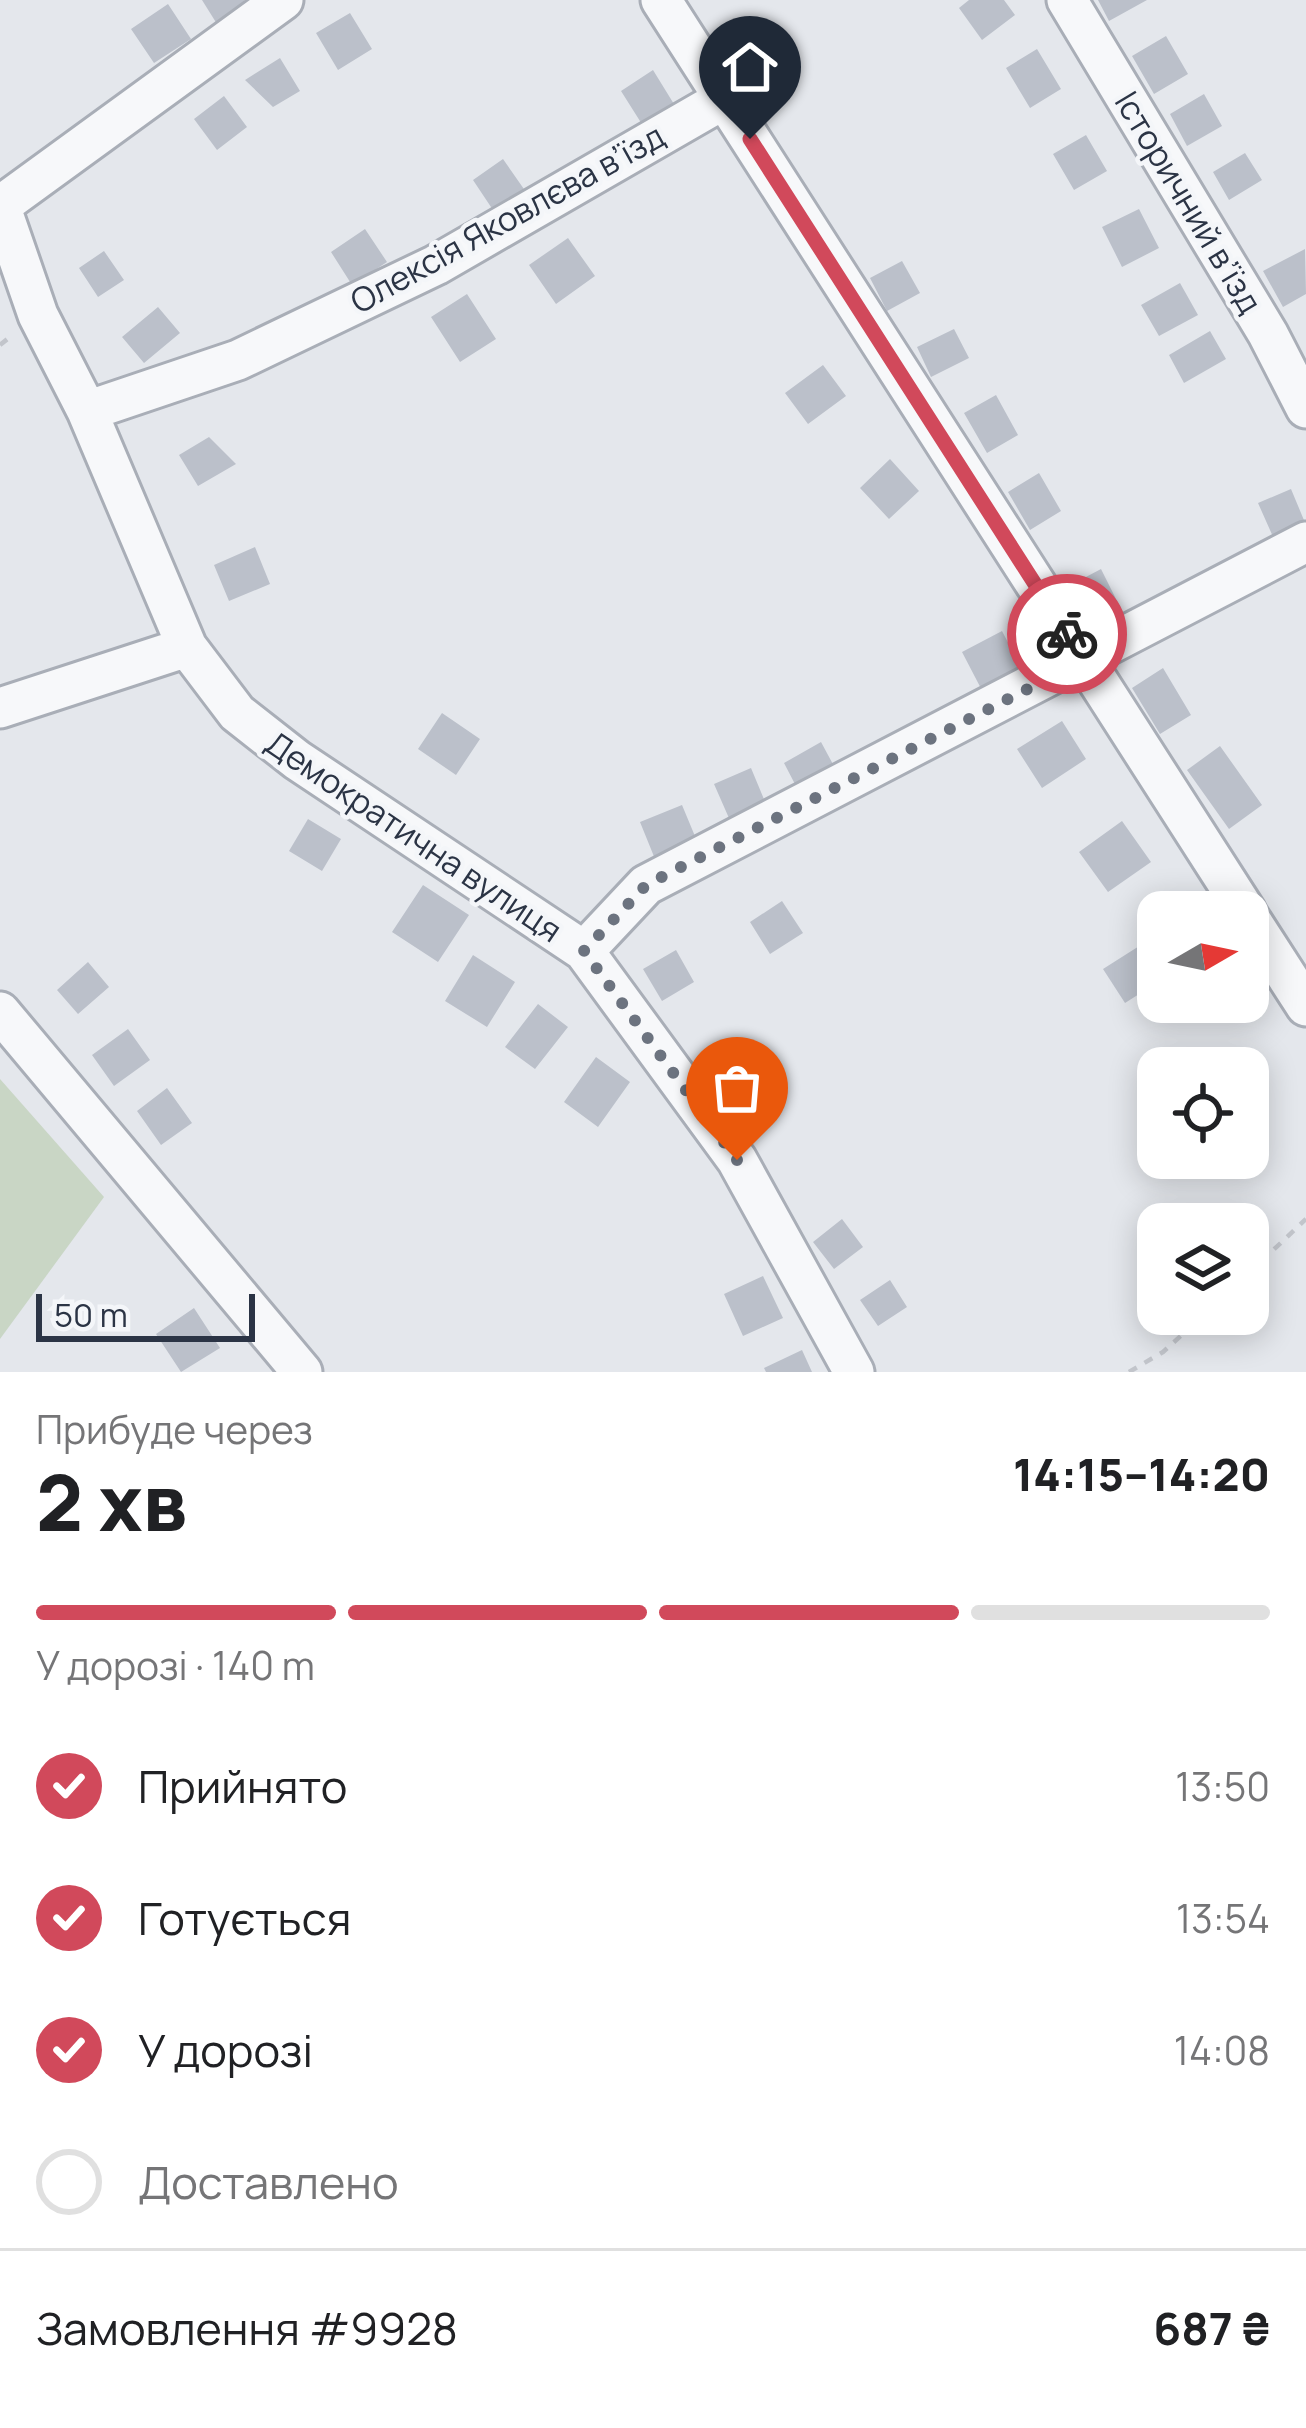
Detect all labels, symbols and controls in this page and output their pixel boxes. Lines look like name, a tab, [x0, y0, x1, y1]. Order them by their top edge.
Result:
pin	[699, 16, 801, 139]
icon: home	[717, 34, 783, 100]
street label: Історичний в’їзд	[1105, 83, 1273, 321]
street label: Олексія Яковлєва в’їзд	[342, 113, 672, 323]
courier	[1007, 574, 1127, 694]
icon: bike	[1034, 601, 1100, 667]
street label: Демократична вулиця	[257, 720, 571, 952]
north arrow	[1137, 891, 1269, 1023]
map controls	[1137, 891, 1269, 1335]
pin	[686, 1037, 788, 1160]
button: locate	[1137, 1047, 1269, 1179]
icon: bag	[704, 1055, 770, 1121]
button: layers	[1137, 1203, 1269, 1335]
scale bar	[36, 1288, 255, 1341]
text: 50 m	[54, 1292, 128, 1337]
text: Прибуде через	[36, 1402, 313, 1456]
text: 14:15–14:20	[1013, 1443, 1270, 1505]
text: 2 хв	[36, 1448, 187, 1554]
text: У дорозі · 140 m	[36, 1638, 315, 1692]
icon: check	[36, 1753, 102, 1819]
text: Прийнято	[138, 1755, 347, 1817]
text: 13:50	[1175, 1759, 1270, 1813]
icon: check	[36, 1885, 102, 1951]
text: Готується	[138, 1887, 351, 1949]
text: 13:54	[1176, 1891, 1270, 1945]
icon: check	[36, 2017, 102, 2083]
text: У дорозі	[138, 2019, 313, 2081]
text: 14:08	[1174, 2023, 1270, 2077]
text: Доставлено	[138, 2151, 399, 2213]
text: Замовлення #9928	[36, 2297, 458, 2359]
text: 687 ₴	[1153, 2297, 1270, 2359]

